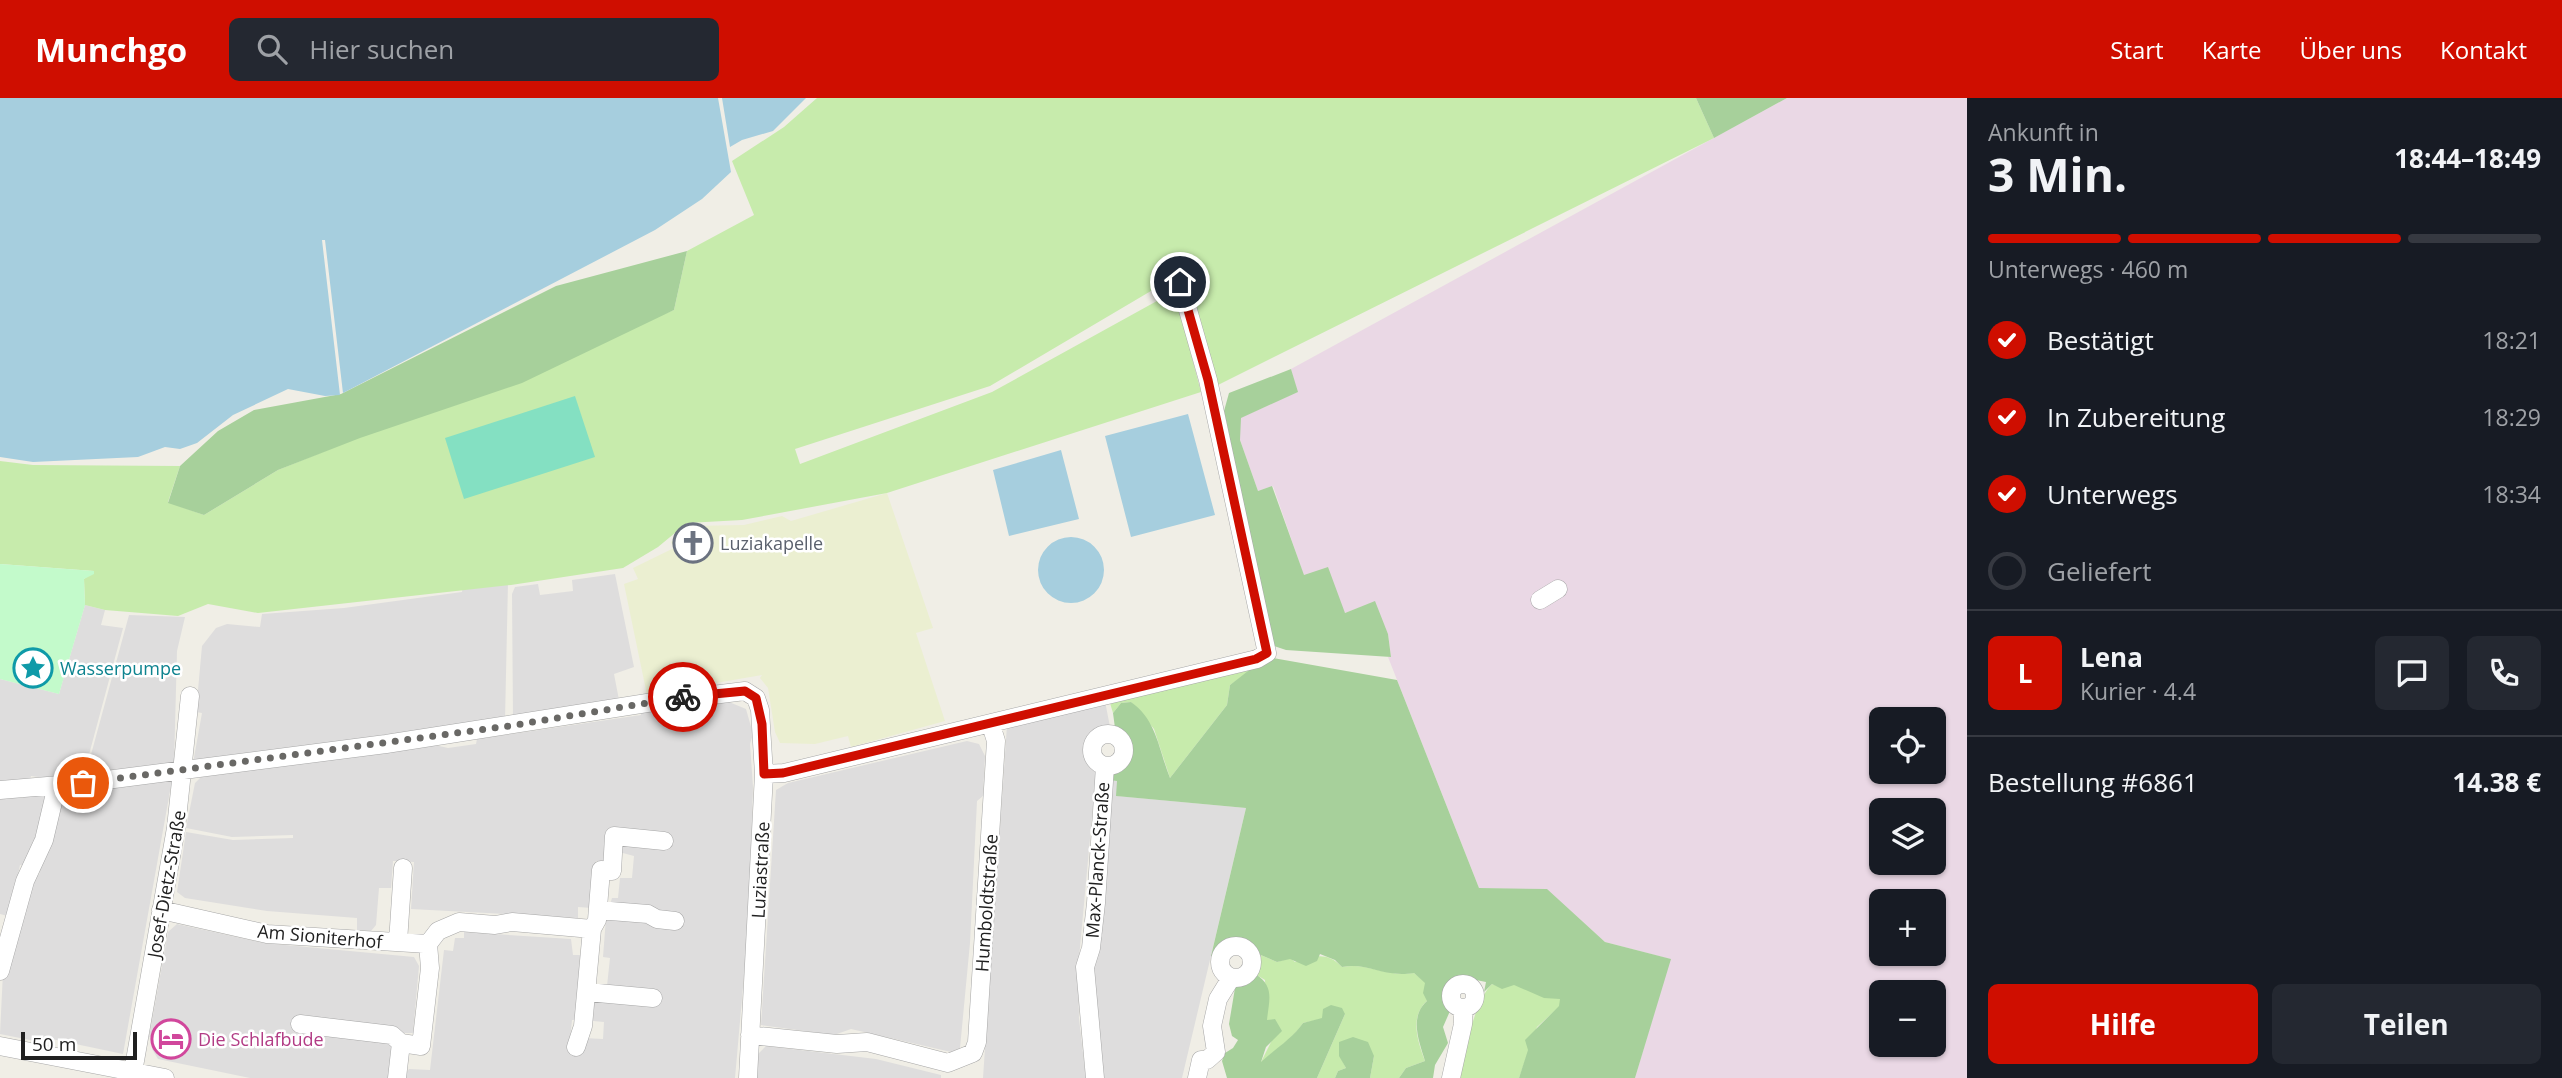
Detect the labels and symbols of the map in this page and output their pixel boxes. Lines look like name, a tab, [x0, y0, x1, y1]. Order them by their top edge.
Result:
pin	[1150, 252, 1210, 312]
church icon: Luziakapelle	[672, 522, 714, 564]
place label: Luziakapelle	[720, 531, 823, 555]
place icon: Wasserpumpe	[12, 647, 54, 689]
place label: Wasserpumpe	[60, 656, 181, 680]
courier	[648, 662, 718, 732]
pin	[53, 753, 113, 813]
street label: Max-Planck-Straße	[1080, 781, 1114, 939]
street label: Josef-Dietz-Straße	[141, 808, 191, 962]
street label: Luziastraße	[745, 821, 775, 919]
street label: Humboldtstraße	[969, 833, 1003, 973]
street label: Am Sioniterhof	[257, 919, 384, 953]
hotel icon: Die Schlafbude	[150, 1018, 192, 1060]
place label: Die Schlafbude	[198, 1027, 324, 1051]
scale bar	[21, 1029, 136, 1061]

